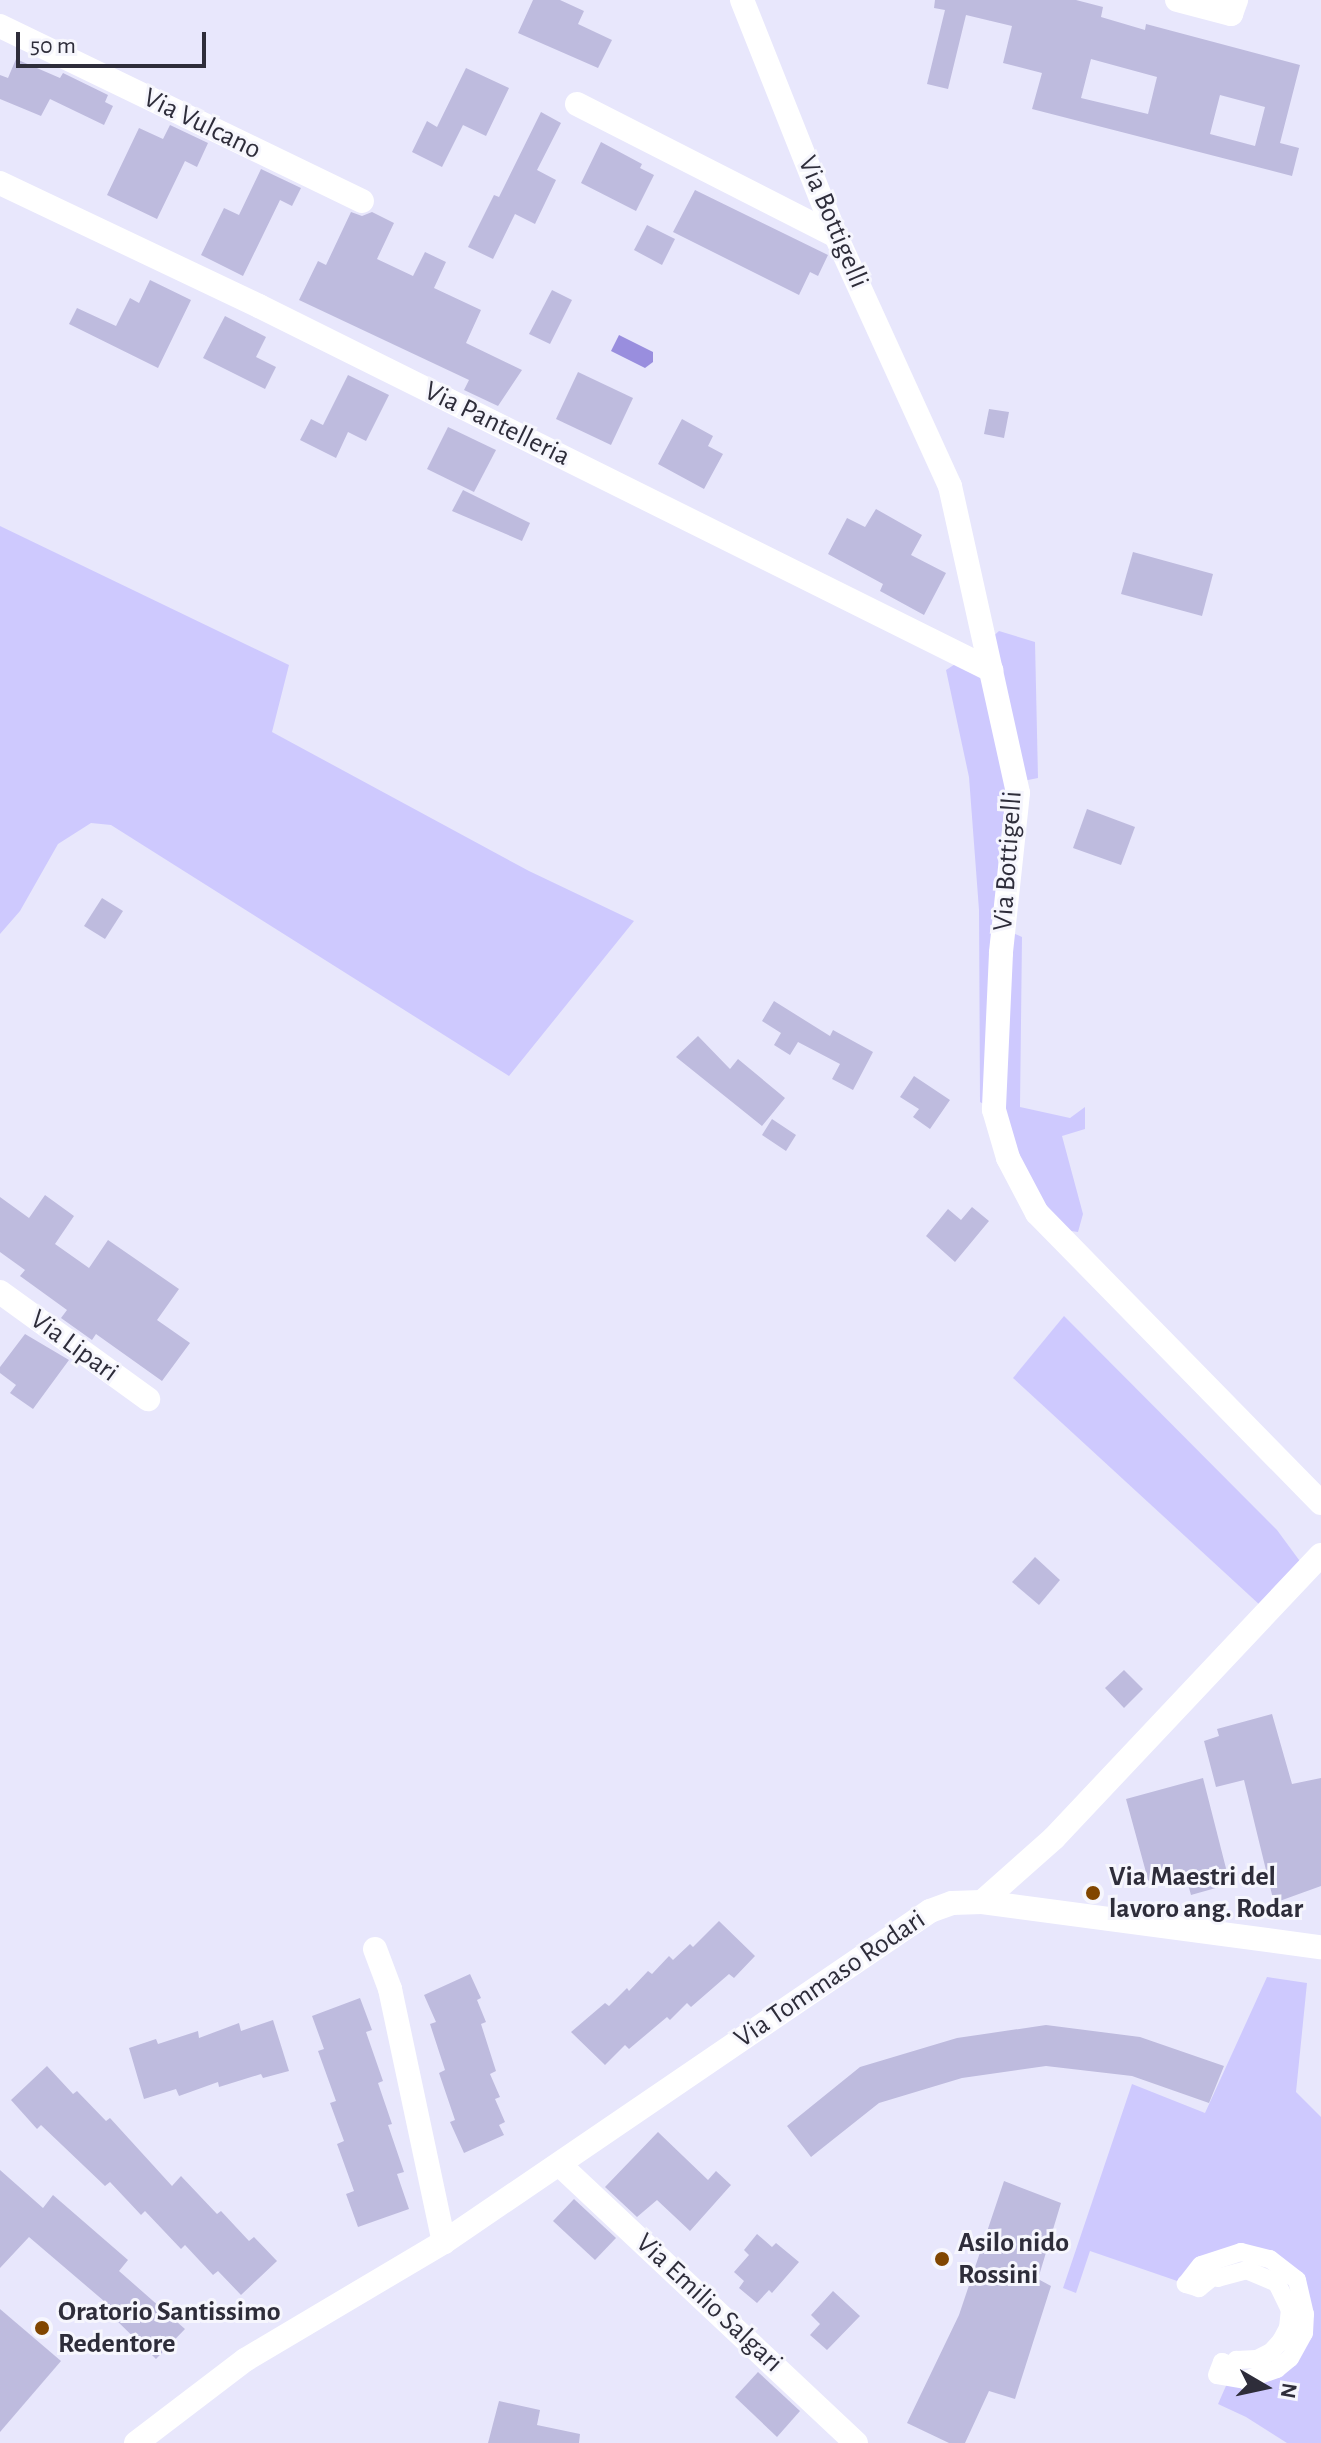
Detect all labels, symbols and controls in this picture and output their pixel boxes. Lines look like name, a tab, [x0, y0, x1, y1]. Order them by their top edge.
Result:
scale bar	[20, 16, 210, 66]
text: 50 m	[30, 34, 76, 58]
street label: Via Vulcano	[138, 81, 266, 167]
street label: Via Bottigelli	[790, 151, 876, 293]
street label: Via Pantelleria	[419, 374, 575, 474]
street label: Via Bottigelli	[986, 790, 1030, 932]
street label: Via Lipari	[23, 1303, 125, 1389]
place label: Via Maestri del lavoro ang. Rodar	[1109, 1860, 1303, 1926]
marker: Via Maestri del lavoro ang. Rodar	[1084, 1884, 1102, 1902]
street label: Via Tommaso Rodari	[728, 1903, 932, 2055]
street label: Via Emilio Salgari	[628, 2226, 790, 2380]
place label: Asilo nido Rossini	[958, 2226, 1069, 2292]
marker: Asilo nido Rossini	[933, 2250, 951, 2268]
place label: Oratorio Santissimo Redentore	[58, 2295, 280, 2361]
marker: Oratorio Santissimo Redentore	[33, 2319, 51, 2337]
north arrow	[1225, 2347, 1305, 2427]
text: N	[1277, 2381, 1301, 2400]

